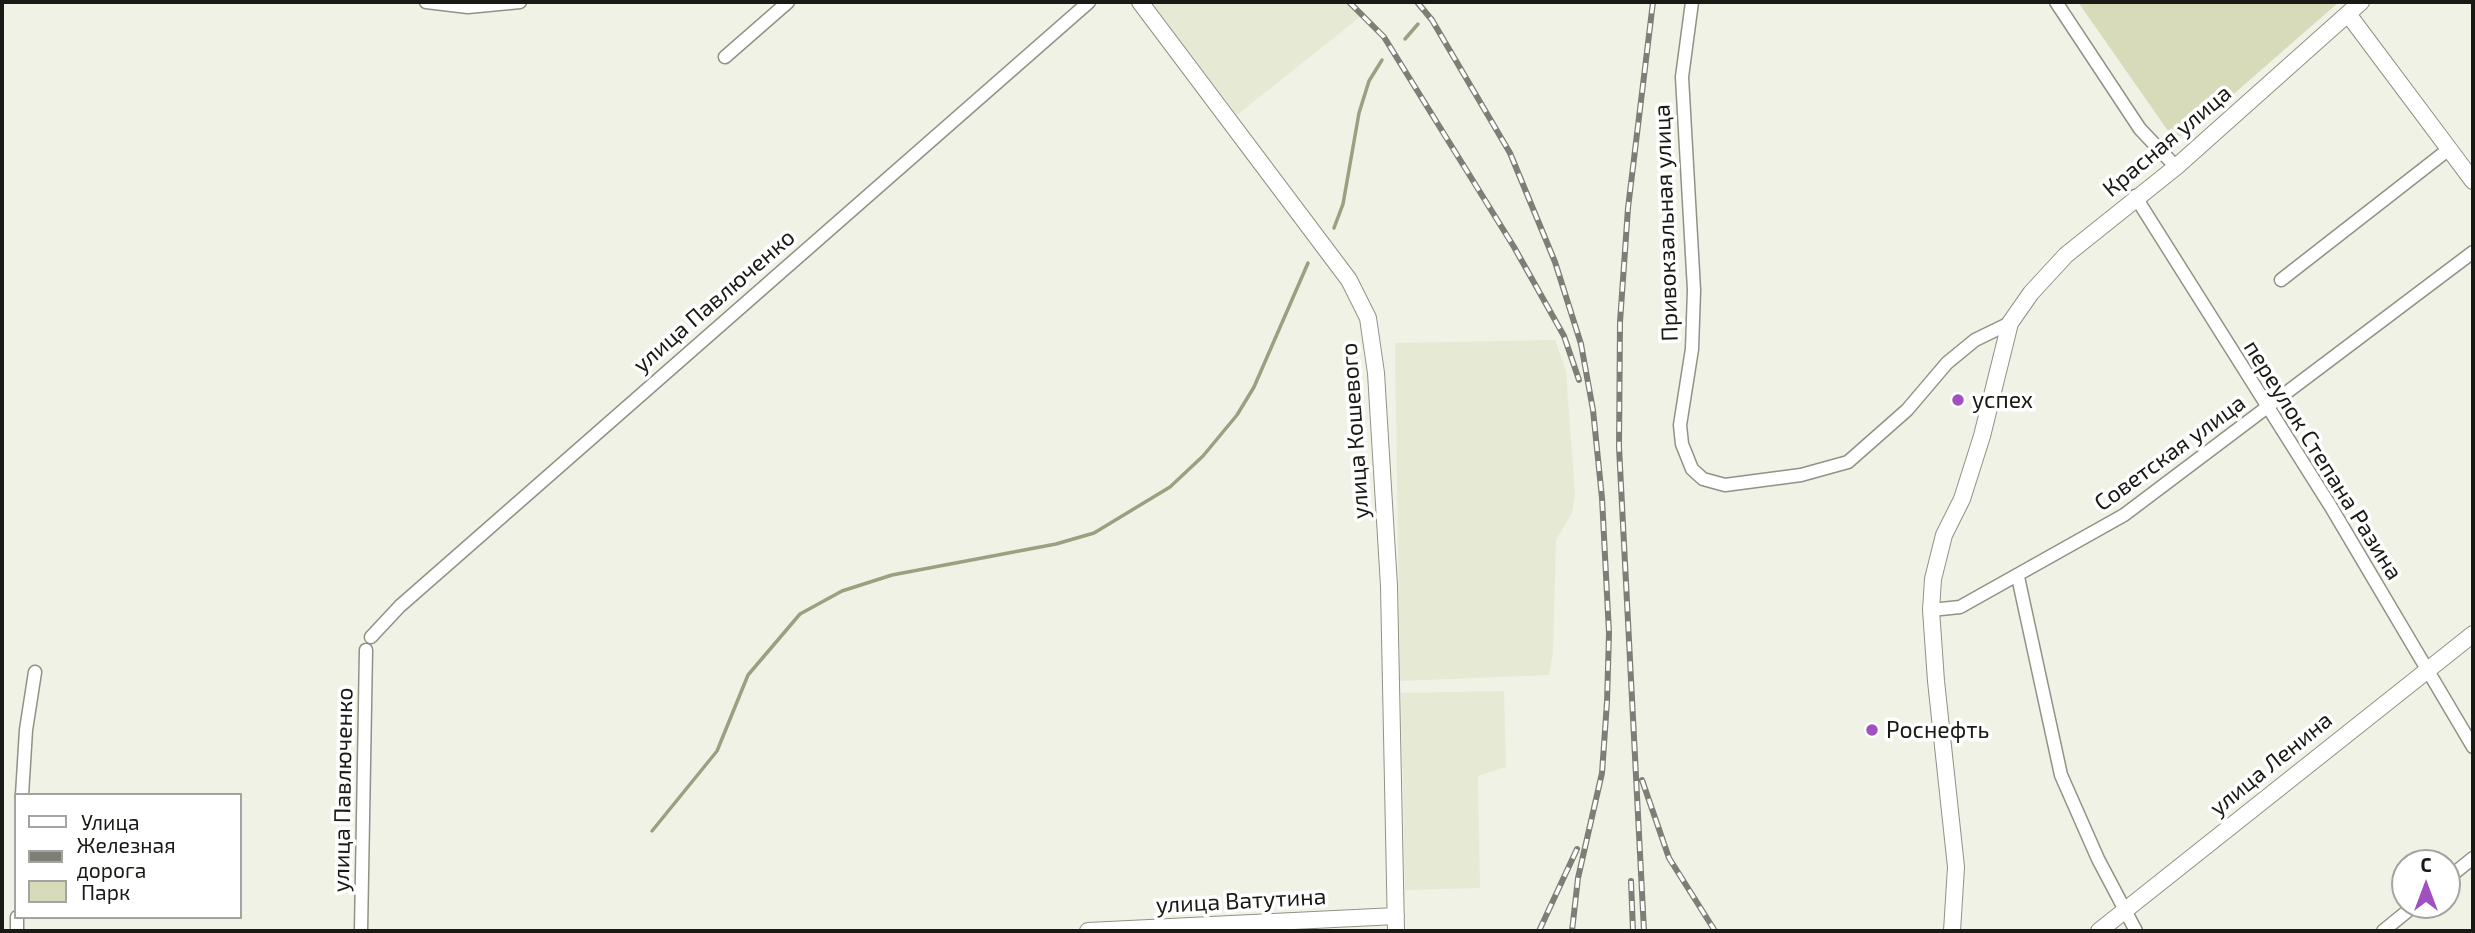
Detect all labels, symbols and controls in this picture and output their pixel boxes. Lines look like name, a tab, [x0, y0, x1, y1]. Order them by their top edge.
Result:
street label: Красная улица	[2097, 79, 2237, 203]
street label: Привокзальная улица	[1648, 104, 1684, 342]
street label: улица Павлюченко	[628, 223, 800, 379]
street label: переулок Степана Разина	[2238, 335, 2408, 585]
street label: улица Кошевого	[1335, 342, 1375, 520]
place label: успех	[1972, 386, 2033, 414]
street label: Советская улица	[2089, 389, 2251, 517]
marker: успех	[1950, 392, 1966, 408]
street label: улица Павлюченко	[327, 687, 359, 893]
street label: улица Ленина	[2204, 706, 2338, 822]
place label: Роснефть	[1886, 716, 1989, 744]
marker: Роснефть	[1864, 722, 1880, 738]
legend	[14, 793, 242, 919]
text: Улица	[81, 809, 140, 834]
text: Железная дорога	[77, 832, 176, 882]
north arrow	[2391, 849, 2461, 919]
text: С	[2420, 853, 2432, 876]
text: Парк	[81, 879, 130, 904]
street label: улица Ватутина	[1155, 883, 1327, 919]

